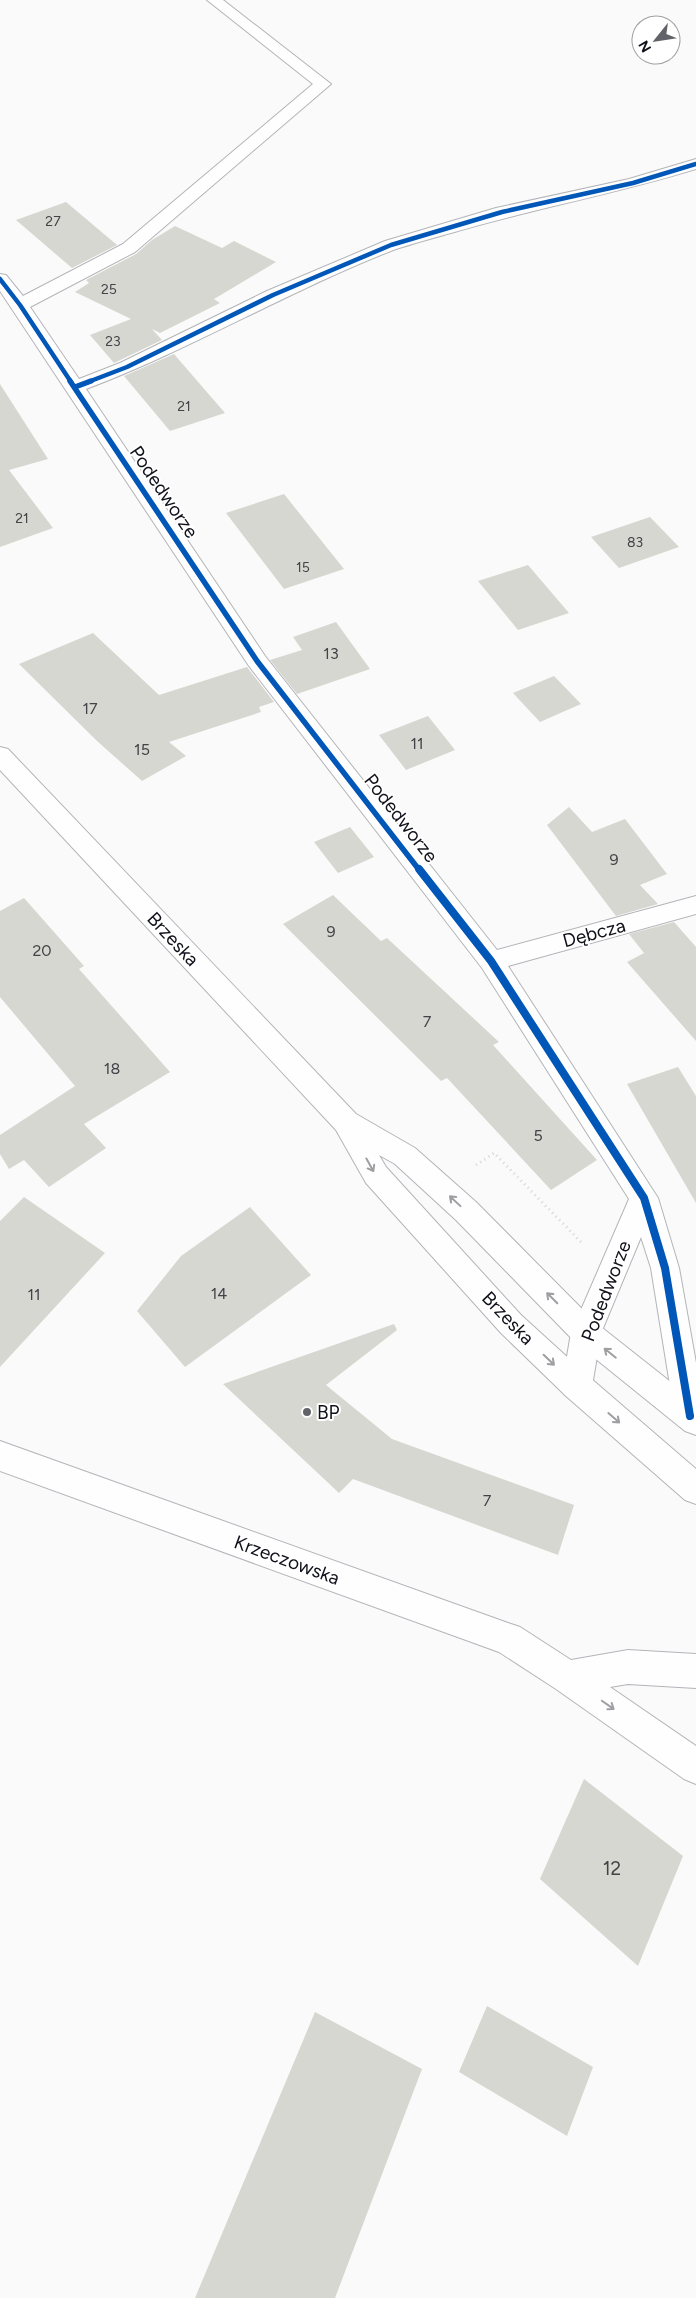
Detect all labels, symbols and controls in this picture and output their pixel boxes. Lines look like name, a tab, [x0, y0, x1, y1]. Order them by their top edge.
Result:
north arrow	[631, 15, 681, 65]
text: N	[635, 37, 655, 55]
house number: 27	[45, 213, 61, 230]
house number: 25	[101, 281, 117, 298]
house number: 23	[105, 333, 121, 350]
house number: 21	[177, 398, 191, 415]
street label: Podedworze	[125, 442, 203, 542]
house number: 21	[15, 510, 29, 527]
house number: 83	[627, 534, 643, 551]
house number: 15	[296, 559, 310, 576]
house number: 13	[323, 644, 339, 663]
house number: 17	[82, 699, 98, 718]
house number: 11	[410, 734, 424, 753]
house number: 15	[134, 740, 150, 759]
street label: Podedworze	[359, 769, 443, 867]
house number: 9	[609, 850, 619, 869]
street label: Brzeska	[142, 907, 204, 971]
street label: Dębcza	[560, 914, 628, 952]
house number: 9	[326, 922, 336, 941]
house number: 20	[32, 941, 52, 960]
house number: 7	[423, 1012, 432, 1031]
house number: 18	[104, 1059, 120, 1078]
house number: 5	[533, 1126, 543, 1145]
one-way arrow	[365, 1157, 375, 1172]
one-way arrow	[449, 1195, 462, 1207]
street label: Podedworze	[576, 1237, 636, 1345]
house number: 14	[211, 1284, 227, 1303]
house number: 11	[27, 1285, 41, 1304]
street label: Brzeska	[477, 1287, 539, 1349]
one-way arrow	[545, 1292, 558, 1304]
one-way arrow	[604, 1347, 617, 1358]
one-way arrow	[542, 1354, 555, 1366]
place label: BP	[317, 1401, 340, 1424]
marker: BP	[301, 1406, 313, 1418]
one-way arrow	[607, 1413, 620, 1424]
house number: 7	[483, 1491, 492, 1510]
street label: Krzeczowska	[231, 1530, 343, 1590]
one-way arrow	[601, 1700, 615, 1710]
house number: 12	[603, 1857, 621, 1880]

